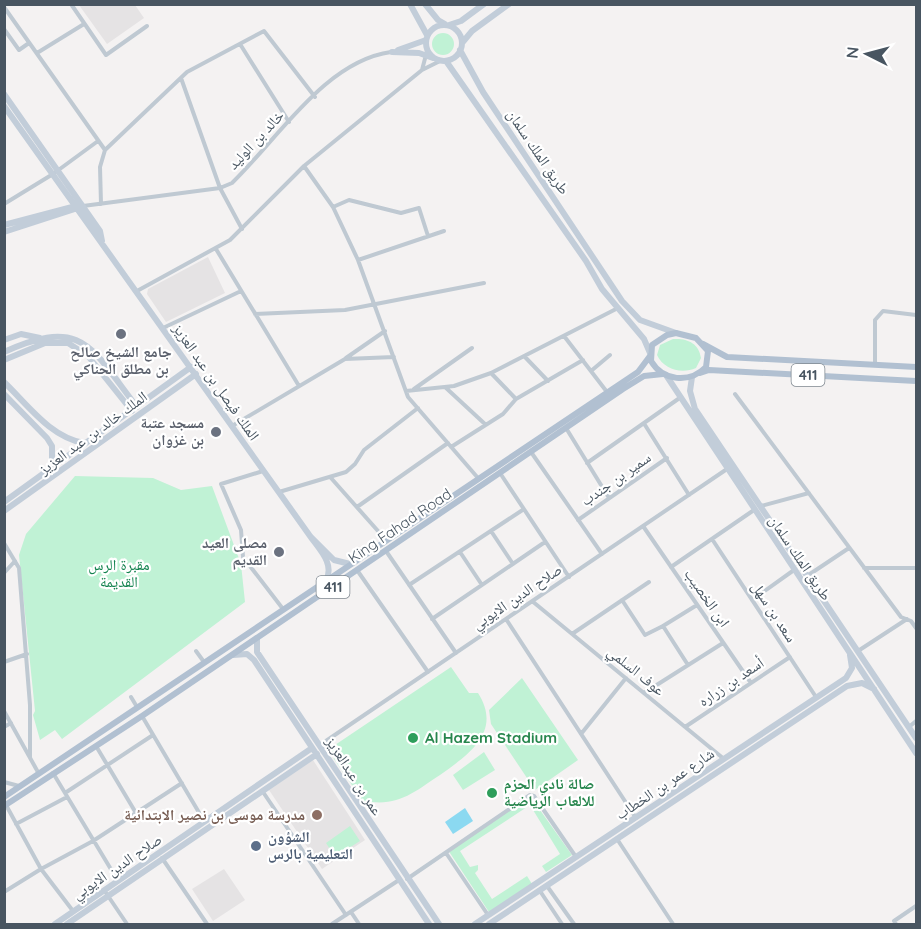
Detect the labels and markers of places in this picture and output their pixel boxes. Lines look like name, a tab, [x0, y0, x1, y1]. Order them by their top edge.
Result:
marker: جامع الشيخ صالح بن مطلق الحناكي	[114, 327, 128, 341]
place label: جامع الشيخ صالح بن مطلق الحناكي	[70, 342, 172, 381]
place label: مسجد عتبة بن غزوان	[141, 413, 204, 449]
marker: مسجد عتبة بن غزوان	[209, 425, 223, 439]
place label: مصلى العيد القديم	[202, 533, 267, 570]
marker: مصلى العيد القديم	[272, 545, 286, 559]
place label: Al Hazem Stadium	[425, 728, 557, 747]
marker: Al Hazem Stadium	[406, 731, 420, 745]
place label: صالة نادي الحزم للالعاب الرياضية	[504, 774, 595, 810]
marker: صالة نادي الحزم للالعاب الرياضية	[485, 786, 499, 800]
place label: مدرسة موسى بن نصير الابتدائية	[124, 805, 305, 824]
marker: مدرسة موسى بن نصير الابتدائية	[310, 808, 324, 822]
place label: الشؤون التعليمية بالرس	[268, 827, 353, 863]
marker: الشؤون التعليمية بالرس	[249, 839, 263, 853]

